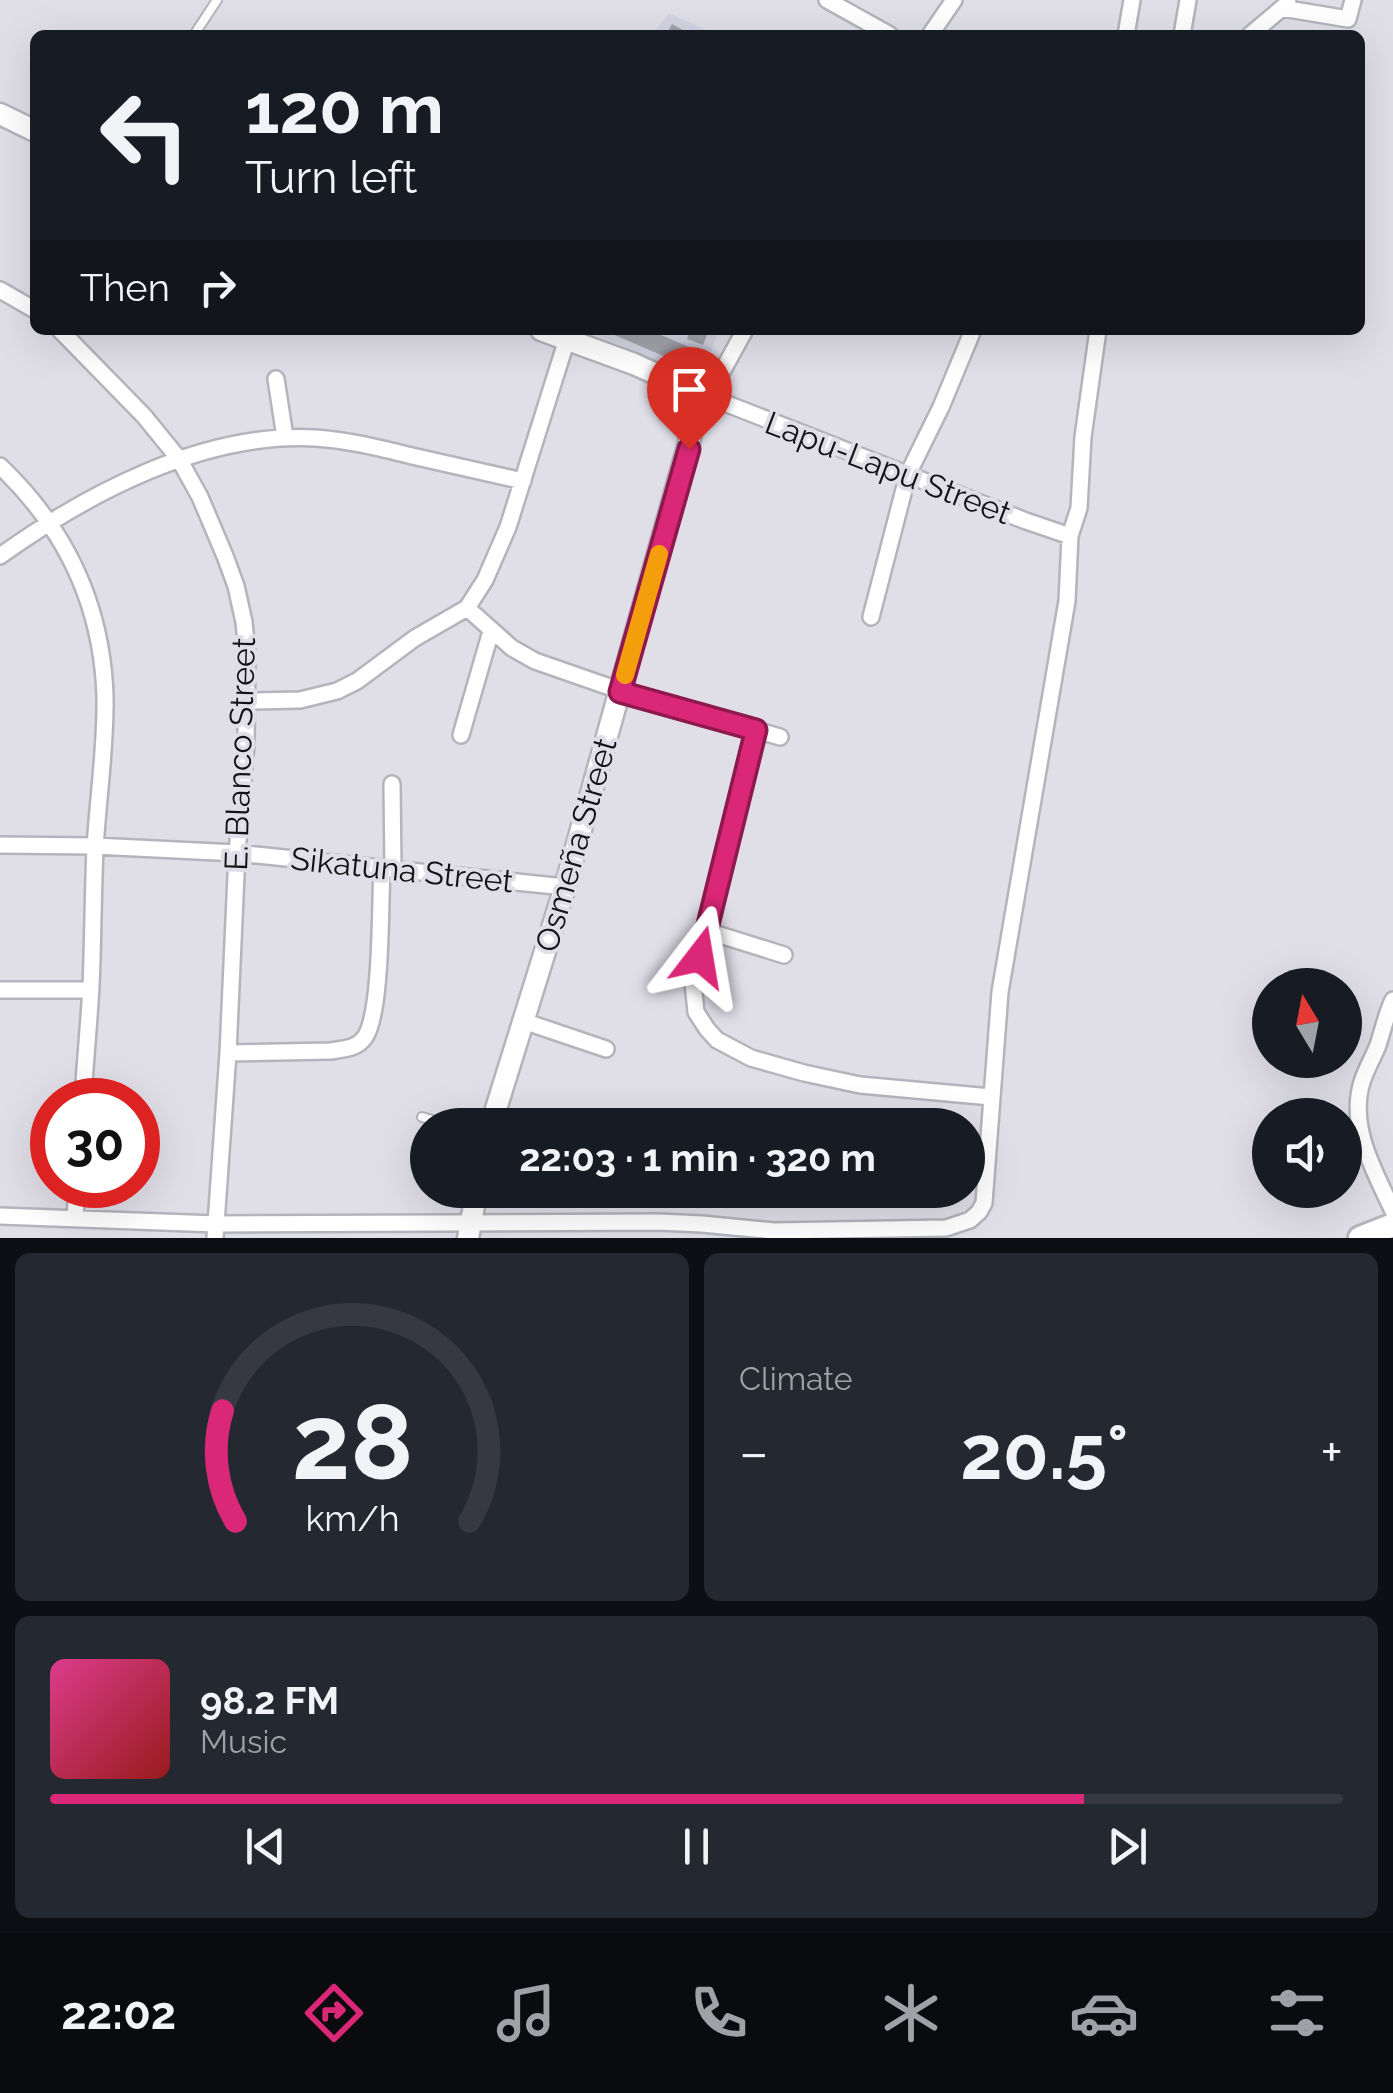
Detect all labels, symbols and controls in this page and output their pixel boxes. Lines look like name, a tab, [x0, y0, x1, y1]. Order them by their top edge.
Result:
text: 120 m	[245, 67, 444, 149]
icon: left	[80, 70, 210, 200]
text: Turn left	[245, 151, 417, 204]
icon: right	[190, 260, 245, 315]
text: Then	[80, 265, 170, 310]
pin	[647, 347, 732, 450]
icon: arrive	[662, 362, 717, 417]
street label: Lapu-Lapu Street	[760, 404, 1016, 532]
street label: E. Blanco Street	[217, 637, 262, 871]
street label: Osmeña Street	[527, 733, 624, 956]
street label: Sikatuna Street	[289, 839, 515, 900]
position arrow	[648, 905, 752, 1009]
north arrow	[1252, 968, 1362, 1078]
map controls	[1252, 968, 1362, 1208]
speed limit sign: 30	[30, 1078, 160, 1208]
button: sound	[1252, 1098, 1362, 1208]
text: 22:03 · 1 min · 320 m	[519, 1135, 876, 1180]
text: Climate	[739, 1360, 853, 1397]
text: 28	[291, 1381, 413, 1503]
text: 20.5°	[960, 1408, 1128, 1497]
text: −	[739, 1420, 769, 1485]
text: +	[1320, 1420, 1343, 1485]
text: km/h	[305, 1497, 399, 1539]
text: 98.2 FM	[200, 1678, 339, 1723]
text: Music	[200, 1723, 287, 1760]
icon: previous	[238, 1819, 293, 1874]
icon: pause	[669, 1819, 724, 1874]
icon: next	[1100, 1819, 1155, 1874]
icon: directions	[299, 1978, 369, 2048]
icon: music	[491, 1978, 561, 2048]
icon: phone	[684, 1978, 754, 2048]
icon: climate	[876, 1978, 946, 2048]
icon: car	[1069, 1978, 1139, 2048]
icon: filters	[1262, 1978, 1332, 2048]
text: 22:02	[61, 1987, 176, 2040]

